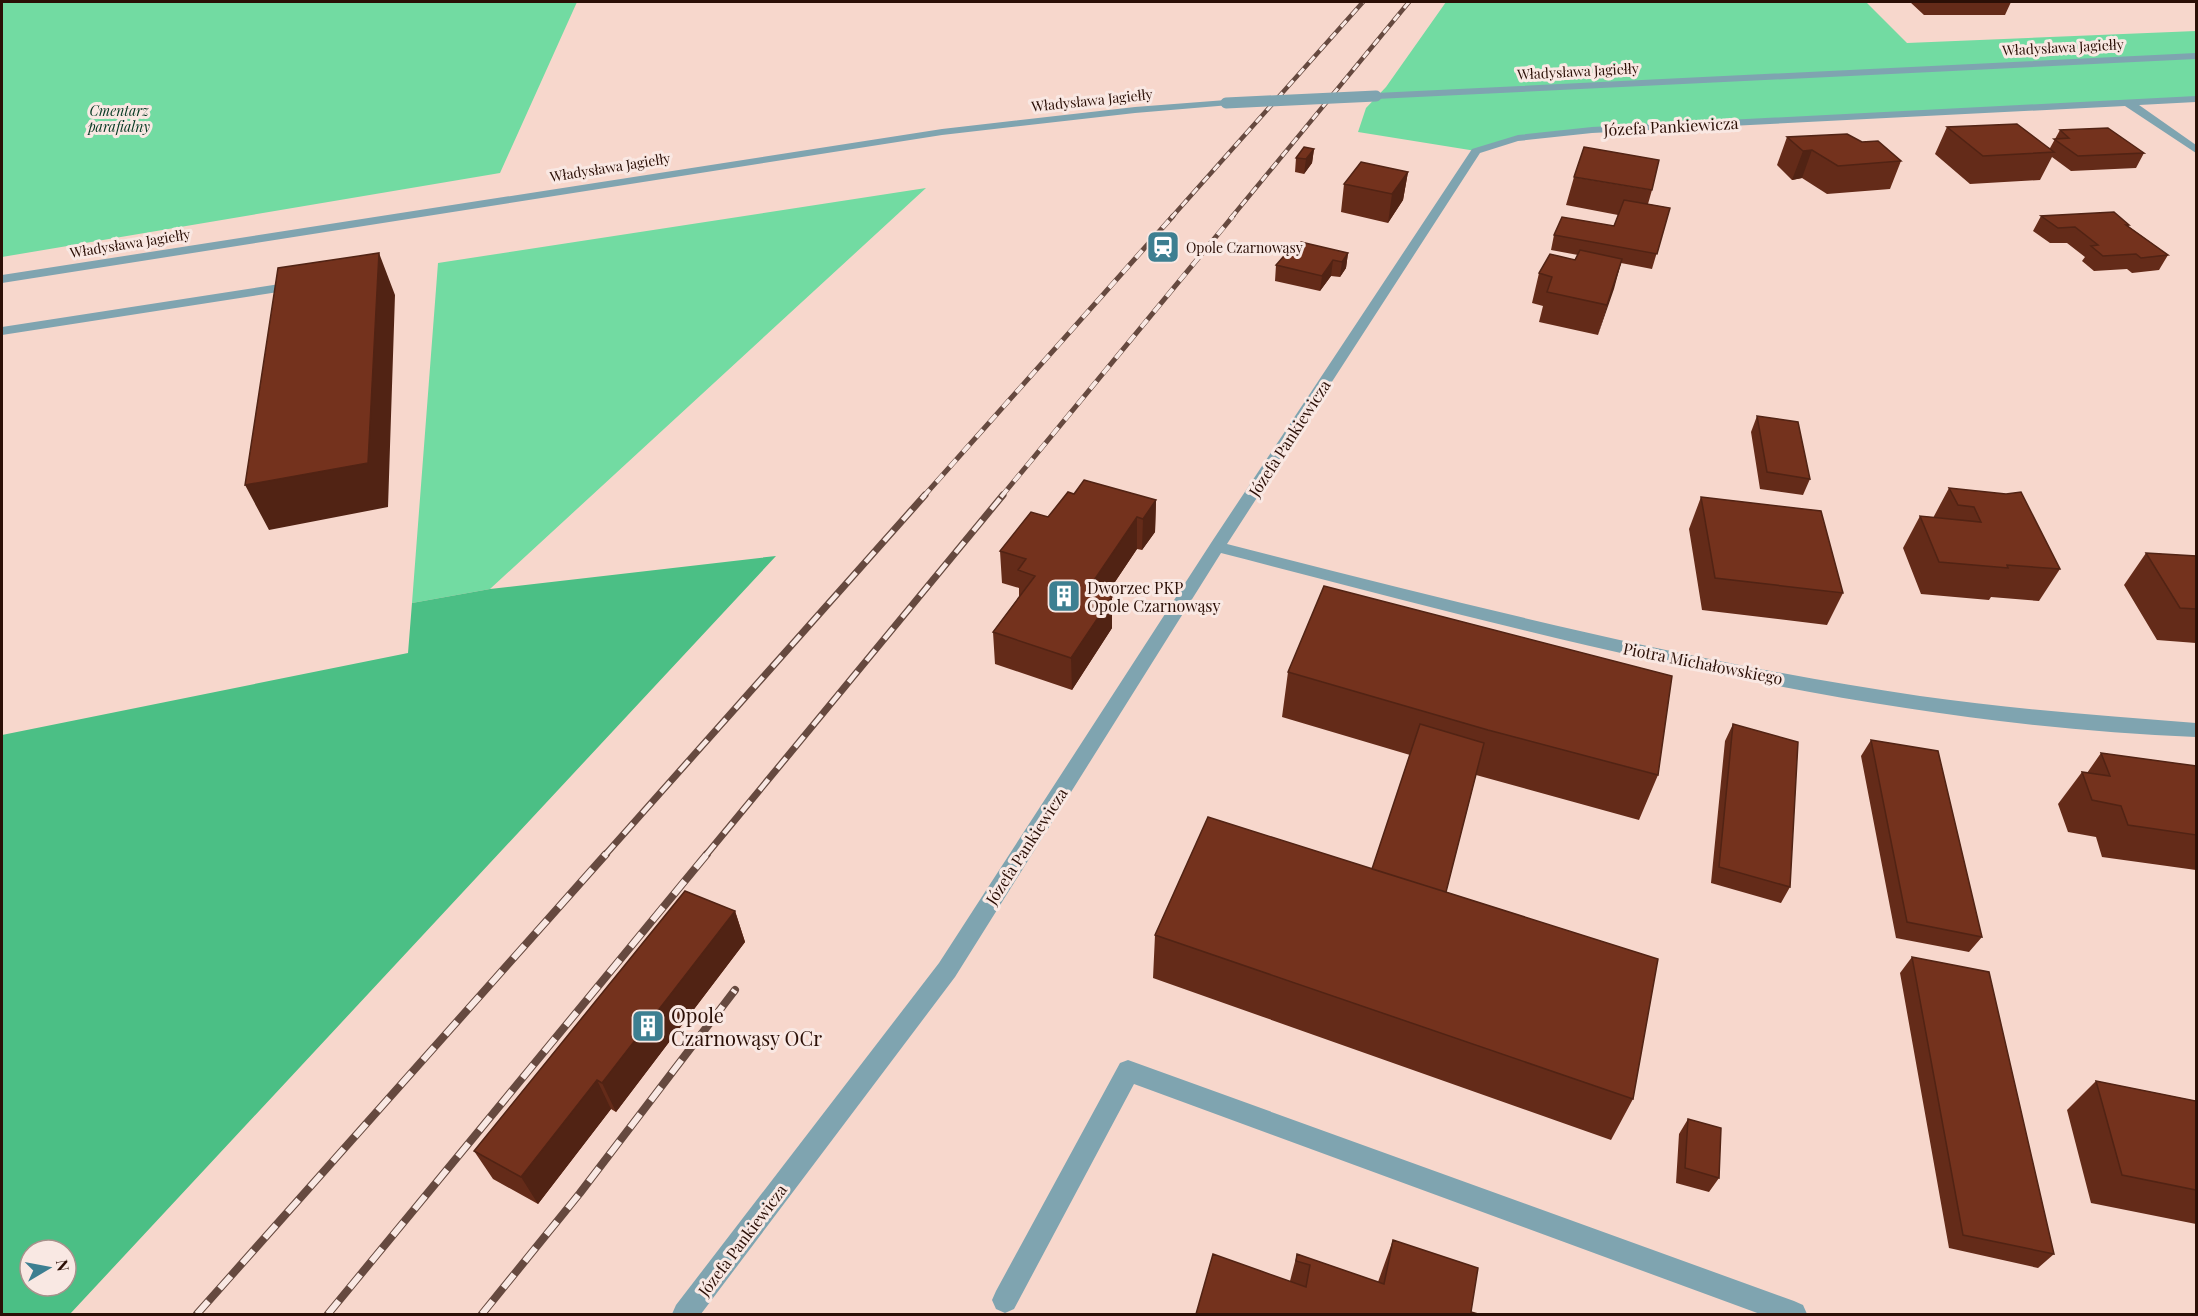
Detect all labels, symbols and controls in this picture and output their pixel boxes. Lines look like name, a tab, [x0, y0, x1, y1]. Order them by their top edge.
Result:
street label: Władysława Jagiełły	[2001, 34, 2124, 60]
street label: Władysława Jagiełły	[1516, 58, 1639, 84]
street label: Władysława Jagiełły	[1030, 84, 1153, 116]
park label: Cmentarz parafialny	[87, 101, 150, 136]
street label: Józefa Pankiewicza	[1602, 112, 1739, 140]
street label: Władysława Jagiełły	[547, 148, 672, 186]
street label: Władysława Jagiełły	[67, 224, 192, 262]
station icon: Opole Czarnowąsy	[1145, 229, 1181, 265]
place label: Opole Czarnowąsy	[1186, 238, 1303, 257]
street label: Józefa Pankiewicza	[1243, 376, 1335, 501]
place label: Dworzec PKP Opole Czarnowąsy	[1087, 577, 1221, 616]
building icon: Dworzec PKP Opole Czarnowąsy	[1046, 578, 1082, 614]
street label: Piotra Michałowskiego	[1621, 637, 1785, 689]
street label: Józefa Pankiewicza	[980, 784, 1072, 909]
place label: Opole Czarnowąsy OCr	[671, 1001, 822, 1051]
building icon: Opole Czarnowąsy OCr	[630, 1008, 666, 1044]
street label: Józefa Pankiewicza	[692, 1180, 791, 1301]
north arrow	[18, 1238, 78, 1298]
text: N	[52, 1258, 75, 1273]

